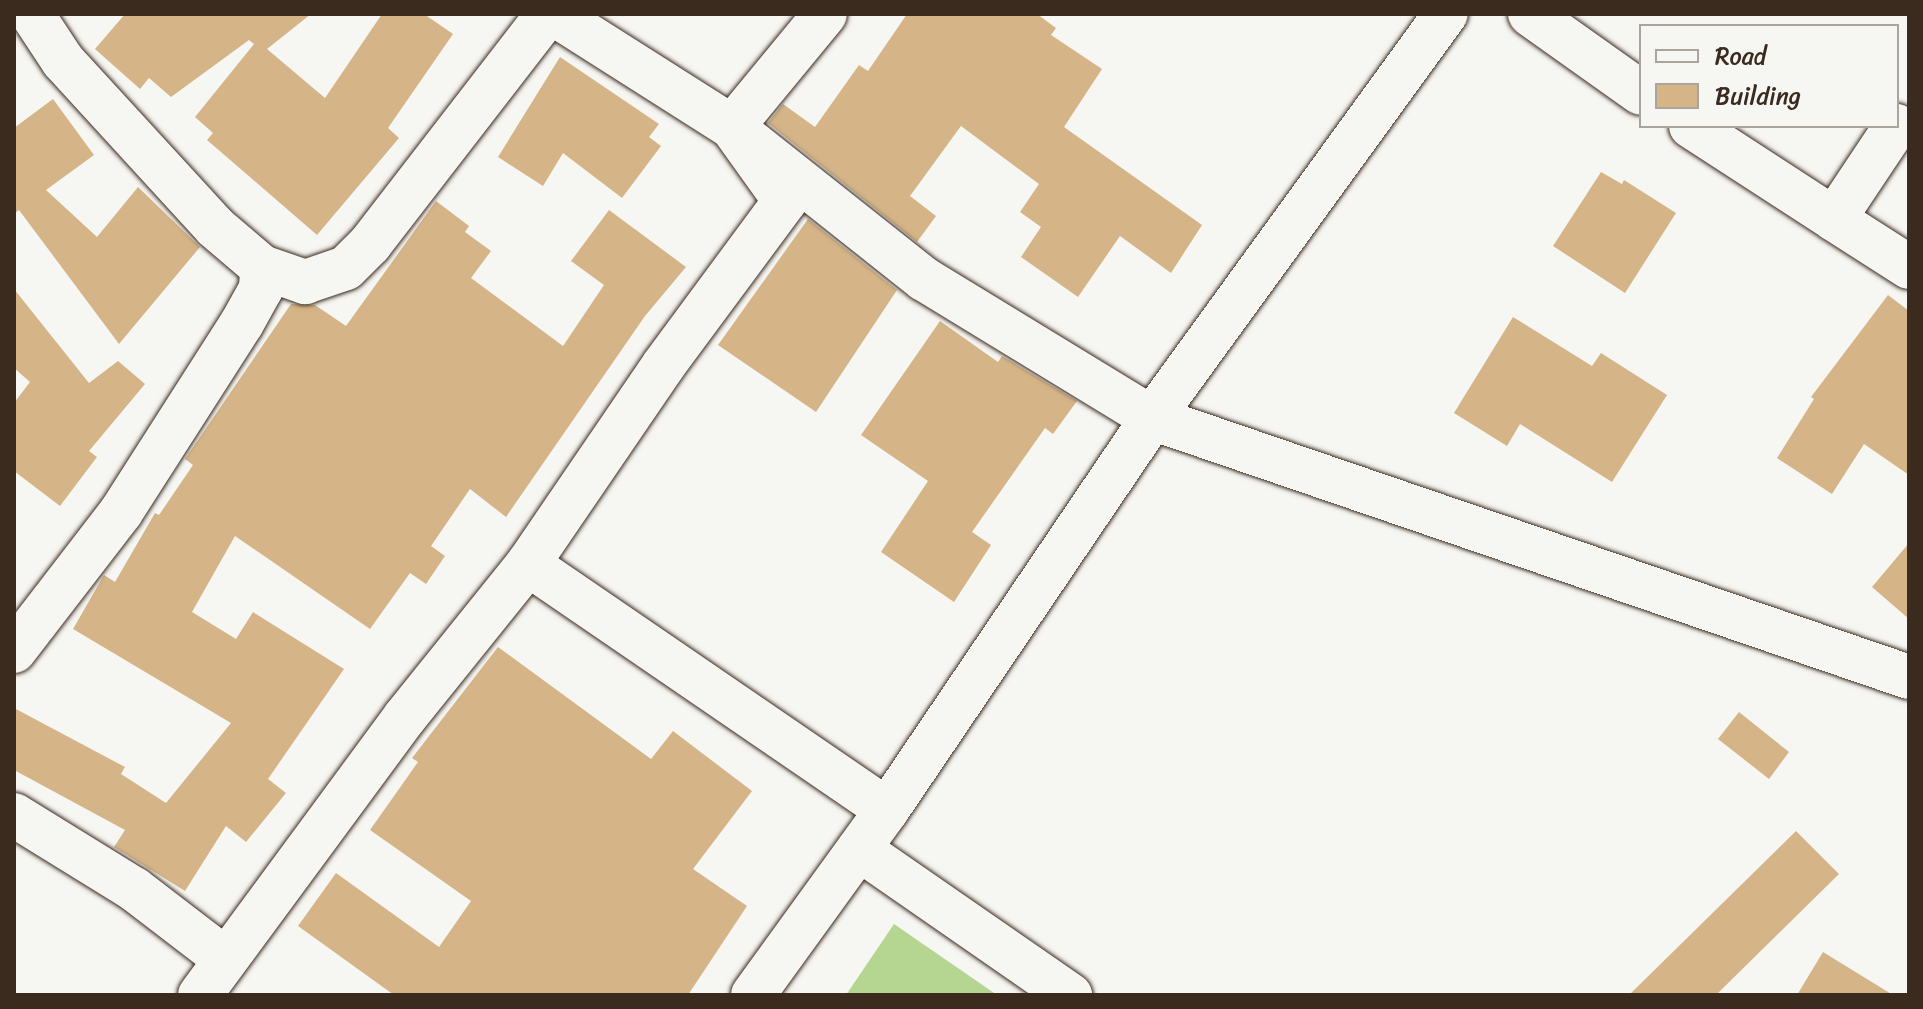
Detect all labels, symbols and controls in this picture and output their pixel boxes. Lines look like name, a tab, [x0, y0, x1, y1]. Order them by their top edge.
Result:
legend	[1639, 24, 1899, 128]
text: Road	[1715, 35, 1766, 77]
text: Building	[1715, 75, 1801, 117]

